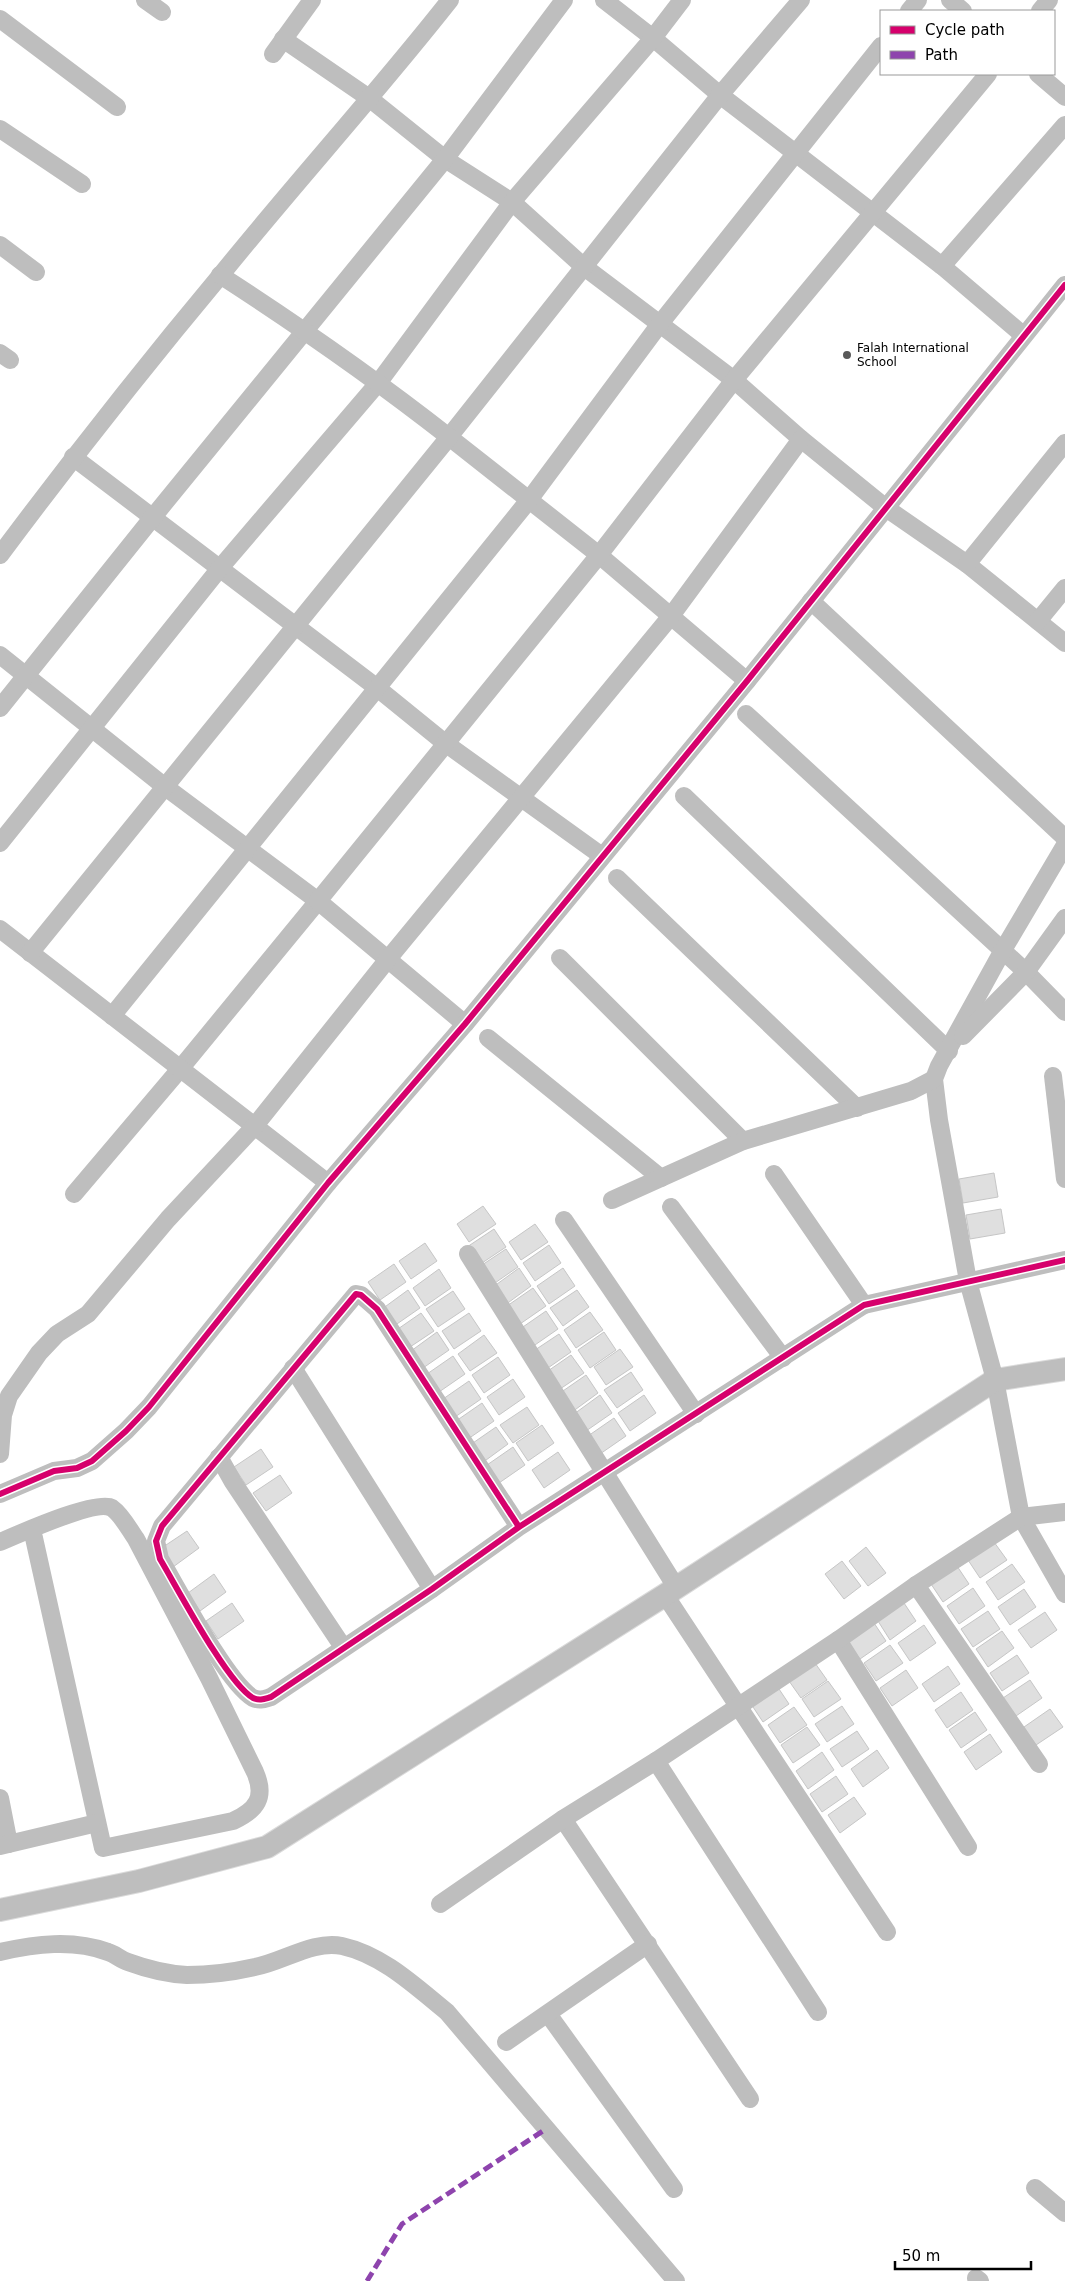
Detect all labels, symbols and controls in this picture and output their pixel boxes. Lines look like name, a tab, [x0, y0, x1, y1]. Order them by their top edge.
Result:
legend	[880, 10, 1055, 75]
text: Cycle path	[925, 21, 1005, 39]
text: Path	[925, 46, 958, 64]
place label: Falah International School	[857, 341, 969, 369]
marker: Falah International School	[841, 349, 853, 361]
scale bar	[895, 2238, 1031, 2270]
text: 50 m	[902, 2247, 940, 2265]

